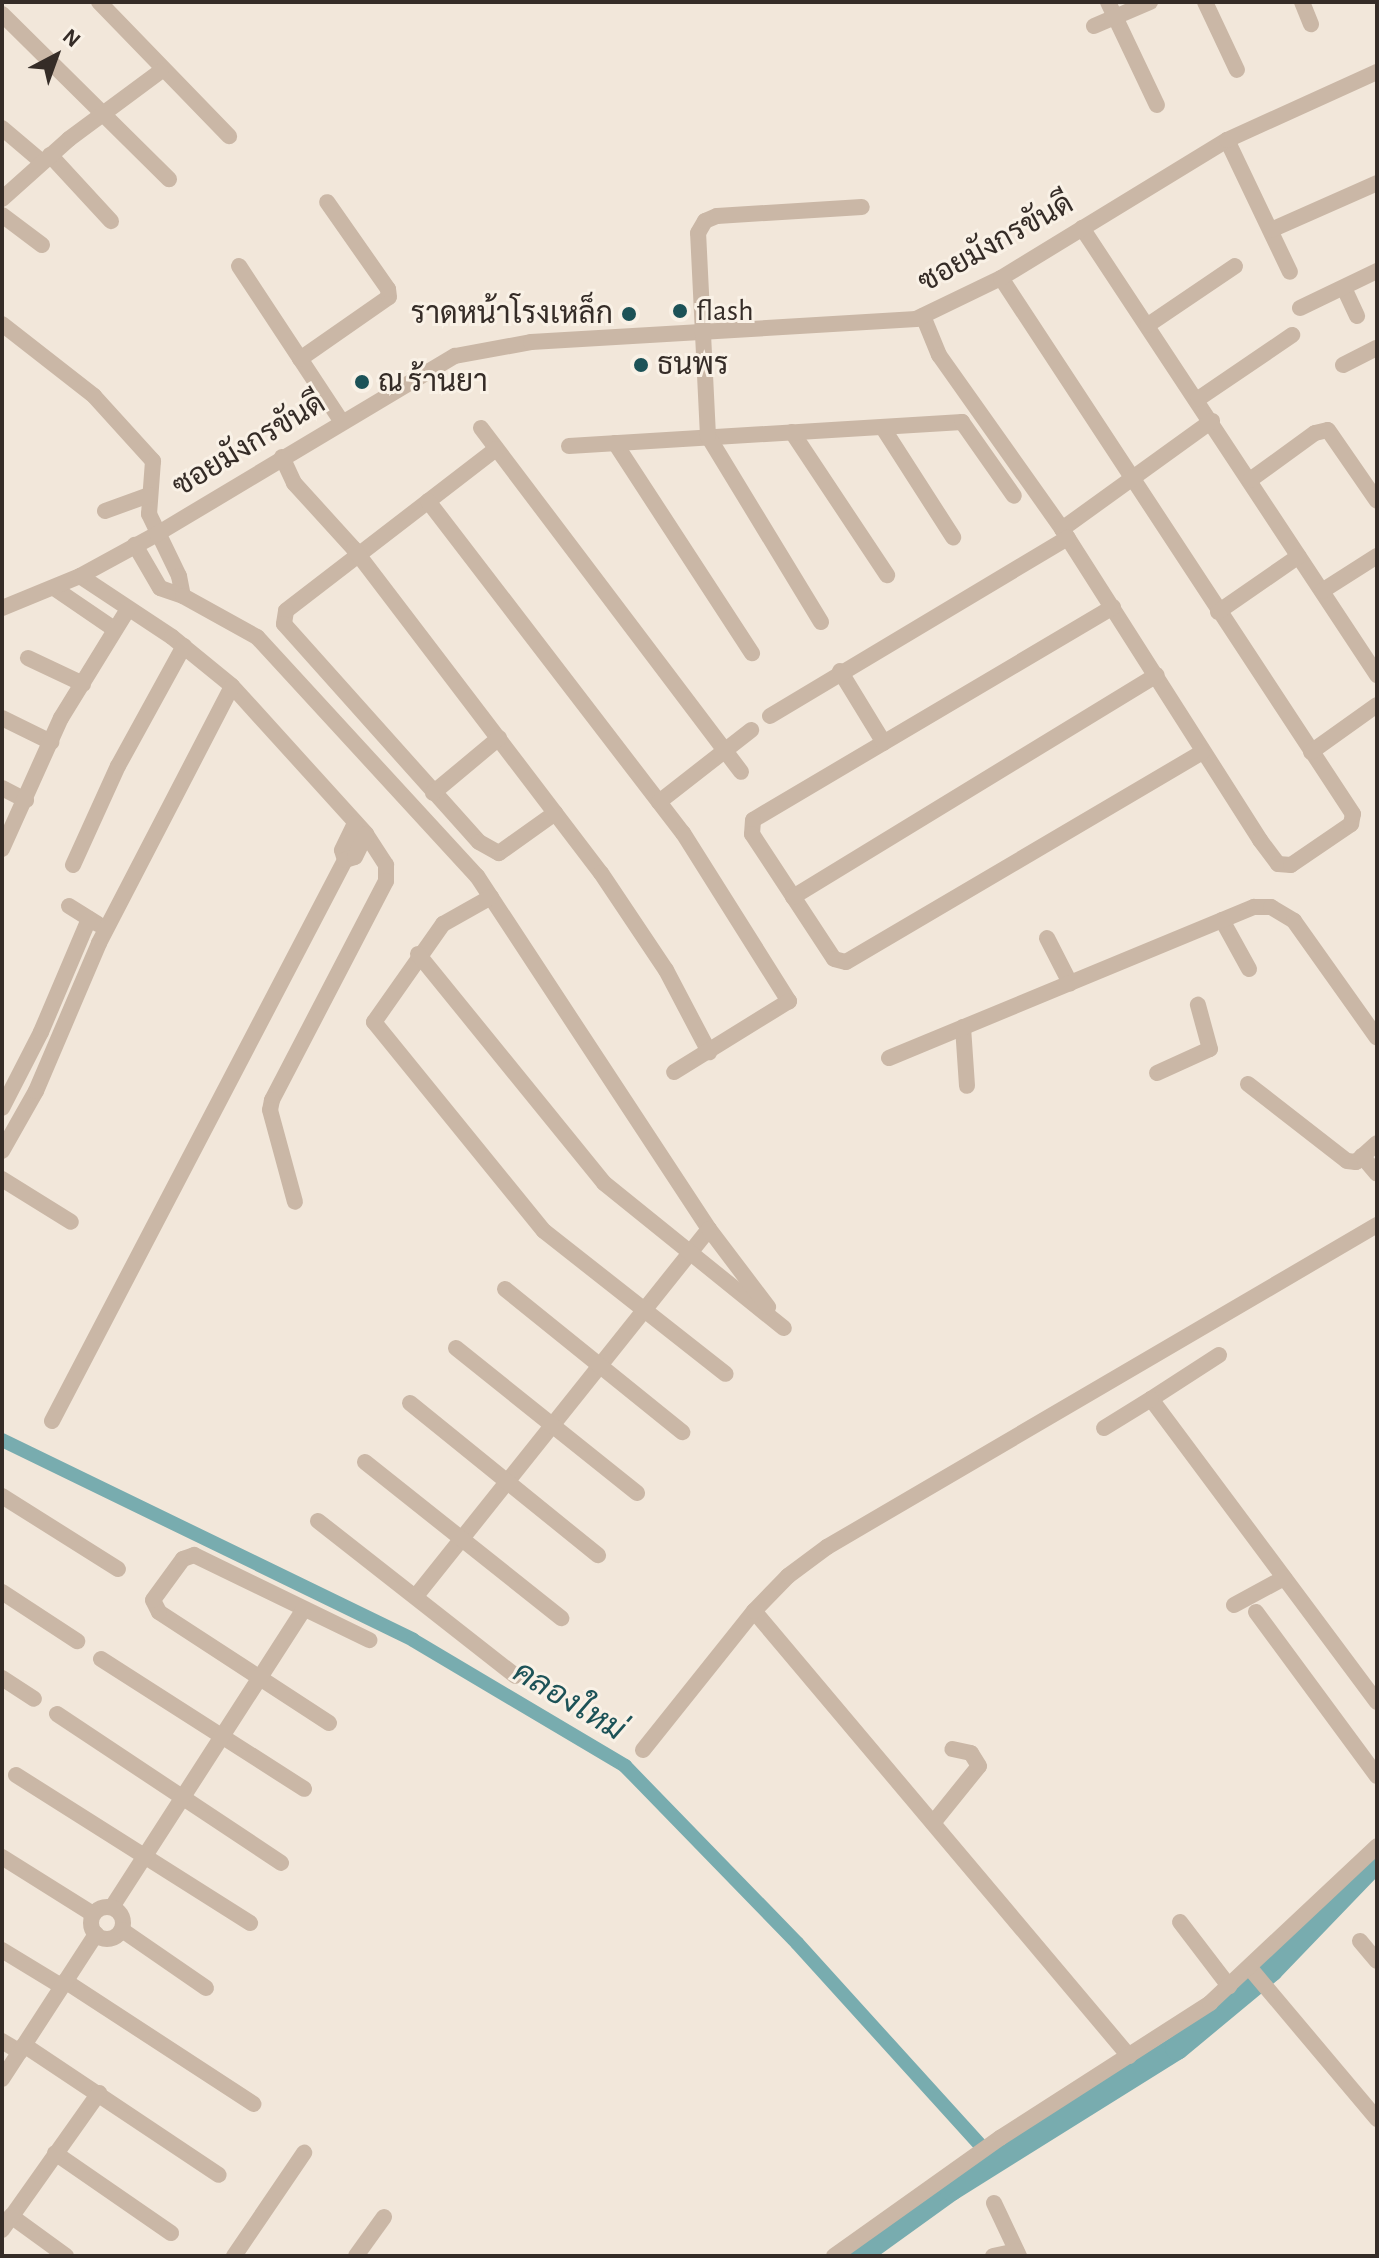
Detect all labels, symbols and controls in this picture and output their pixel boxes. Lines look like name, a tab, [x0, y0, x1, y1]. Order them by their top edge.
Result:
north arrow	[16, 16, 96, 96]
text: N	[59, 25, 85, 51]
street label: ซอยมังกรขันดี	[912, 186, 1080, 300]
place label: flash	[696, 293, 754, 329]
place label: ราดหน้าโรงเหล็ก	[411, 296, 613, 332]
marker: flash	[671, 302, 689, 320]
marker: ราดหน้าโรงเหล็ก	[620, 305, 638, 323]
place label: ธนพร	[657, 347, 728, 383]
marker: ธนพร	[632, 356, 650, 374]
place label: ณ ร้านยา	[378, 364, 488, 400]
marker: ณ ร้านยา	[353, 373, 371, 391]
street label: ซอยมังกรขันดี	[166, 385, 332, 505]
water label: คลองใหม่	[506, 1653, 632, 1749]

